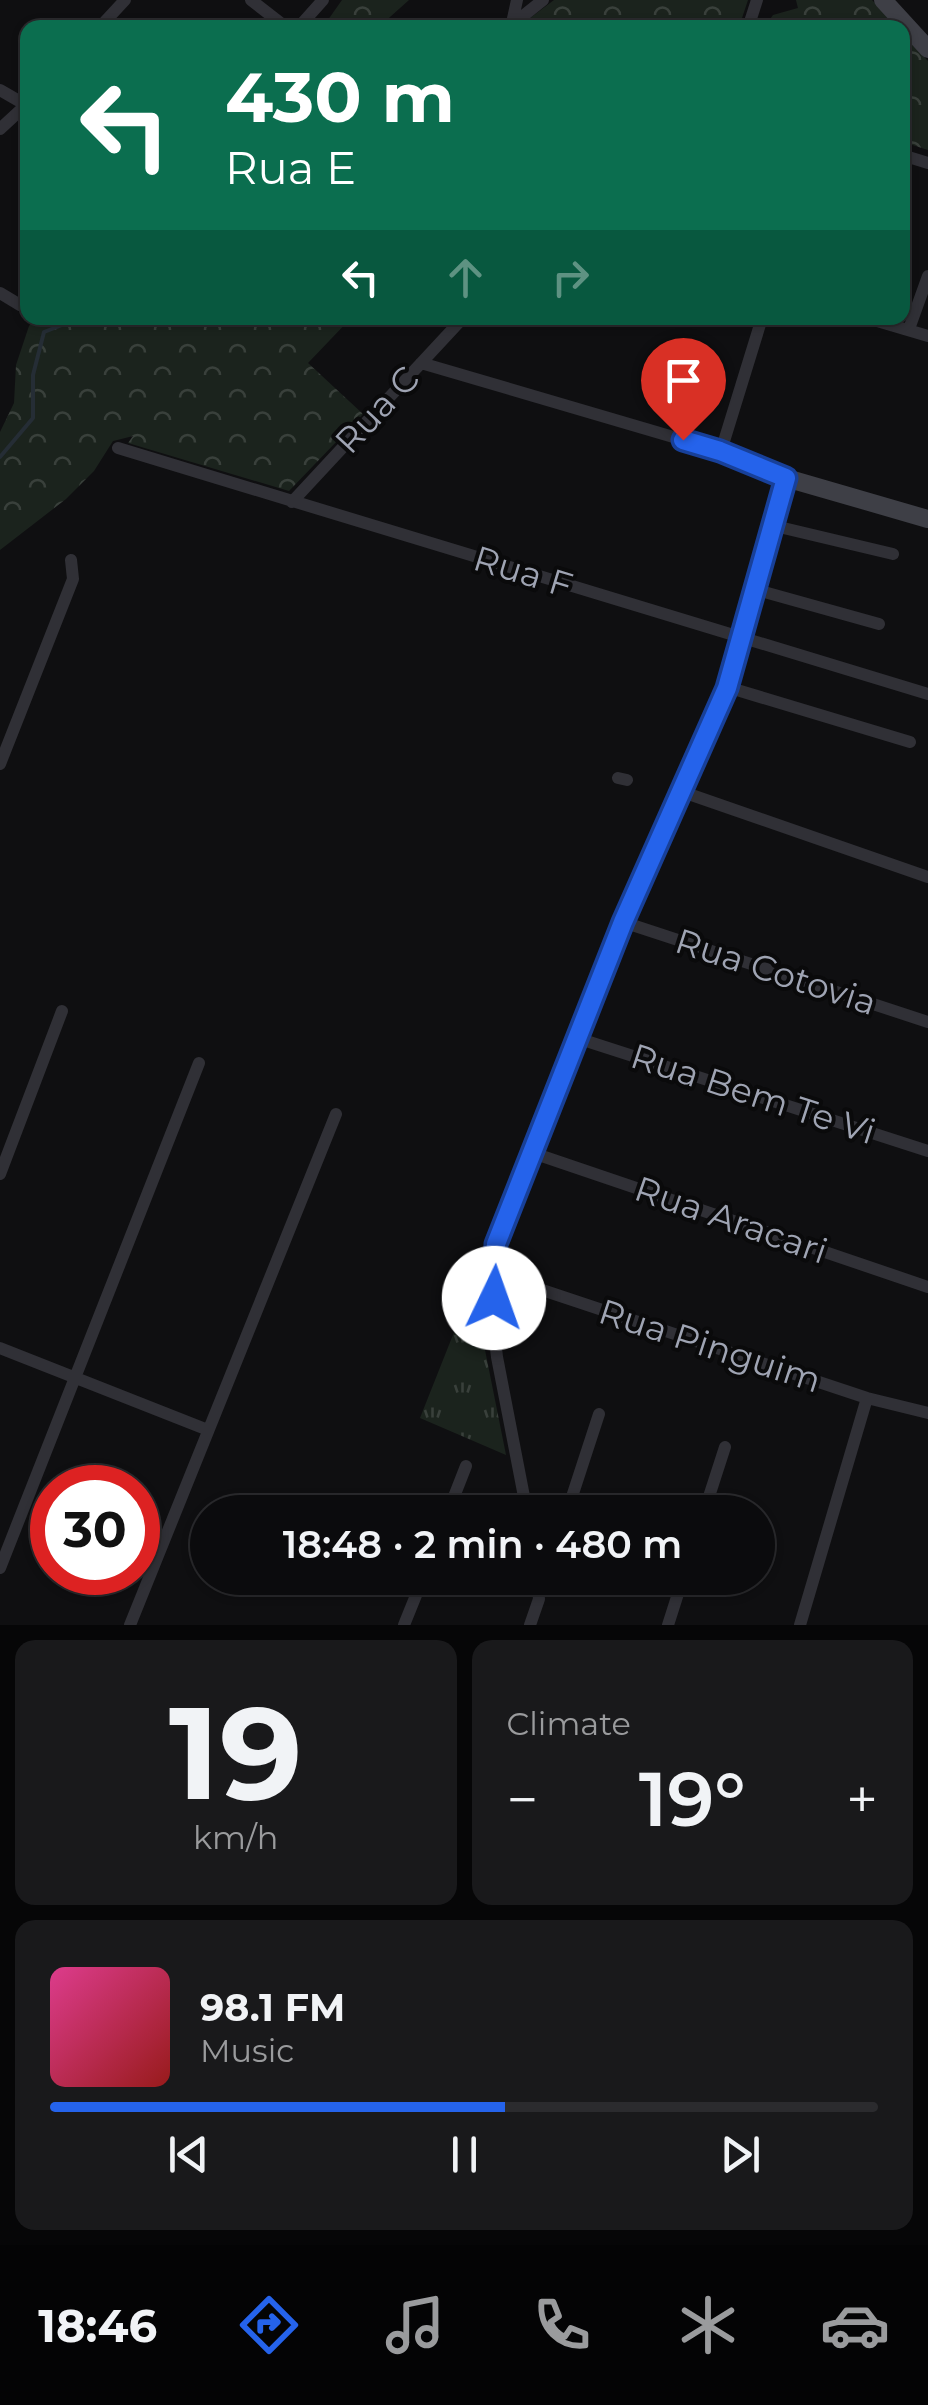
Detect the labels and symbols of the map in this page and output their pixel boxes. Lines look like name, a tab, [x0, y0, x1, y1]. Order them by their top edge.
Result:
pin	[641, 338, 726, 441]
street label: Rua C	[326, 357, 428, 462]
street label: Rua F	[469, 536, 578, 607]
street label: Rua Cotovia	[670, 919, 882, 1024]
street label: Rua Bem Te Vi	[626, 1034, 881, 1153]
street label: Rua Aracari	[629, 1167, 833, 1273]
position arrow	[442, 1246, 546, 1350]
street label: Rua Pinguim	[594, 1289, 827, 1402]
speed limit sign: 30	[30, 1465, 160, 1595]

